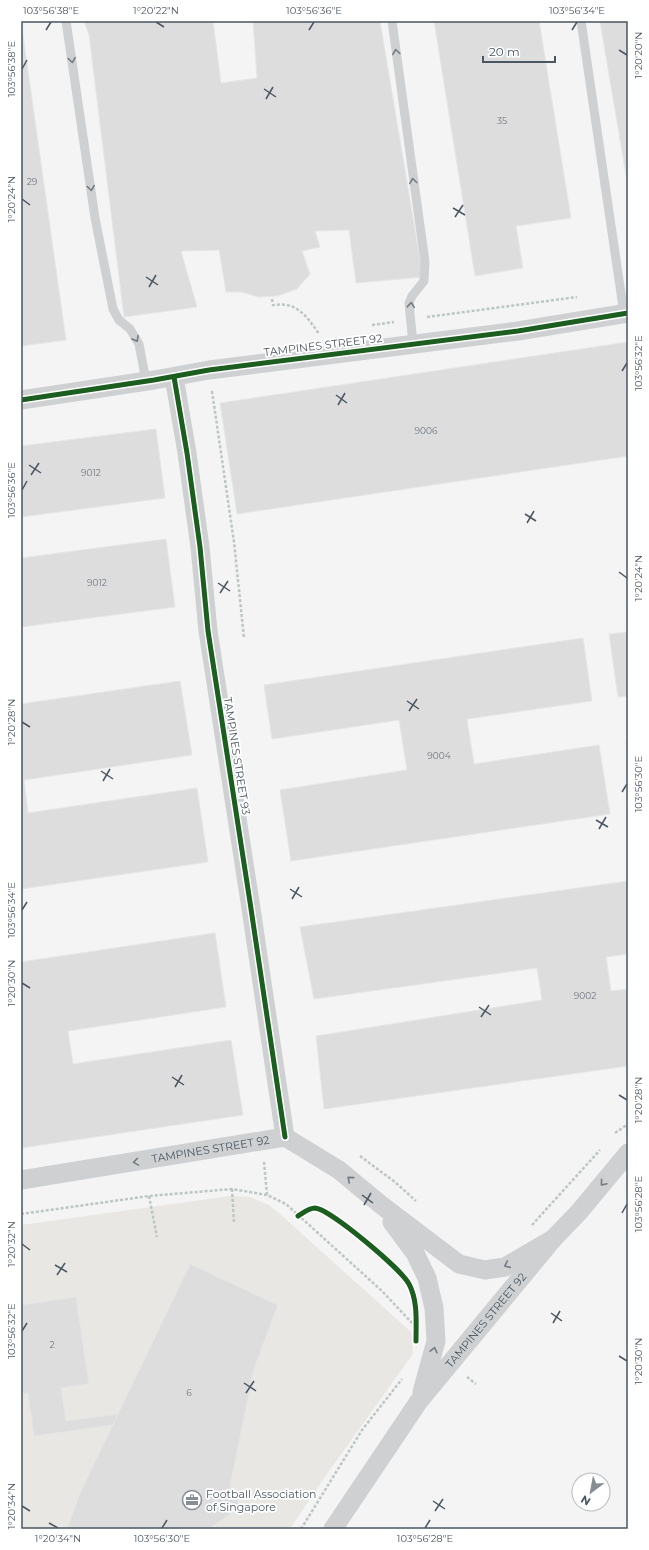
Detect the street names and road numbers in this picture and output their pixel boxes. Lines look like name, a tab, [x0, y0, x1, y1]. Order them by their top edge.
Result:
street label: TAMPINES STREET 92	[263, 331, 383, 359]
street label: TAMPINES STREET 93	[221, 696, 253, 816]
street label: TAMPINES STREET 92	[151, 1133, 270, 1166]
street label: TAMPINES STREET 92	[442, 1270, 529, 1371]

